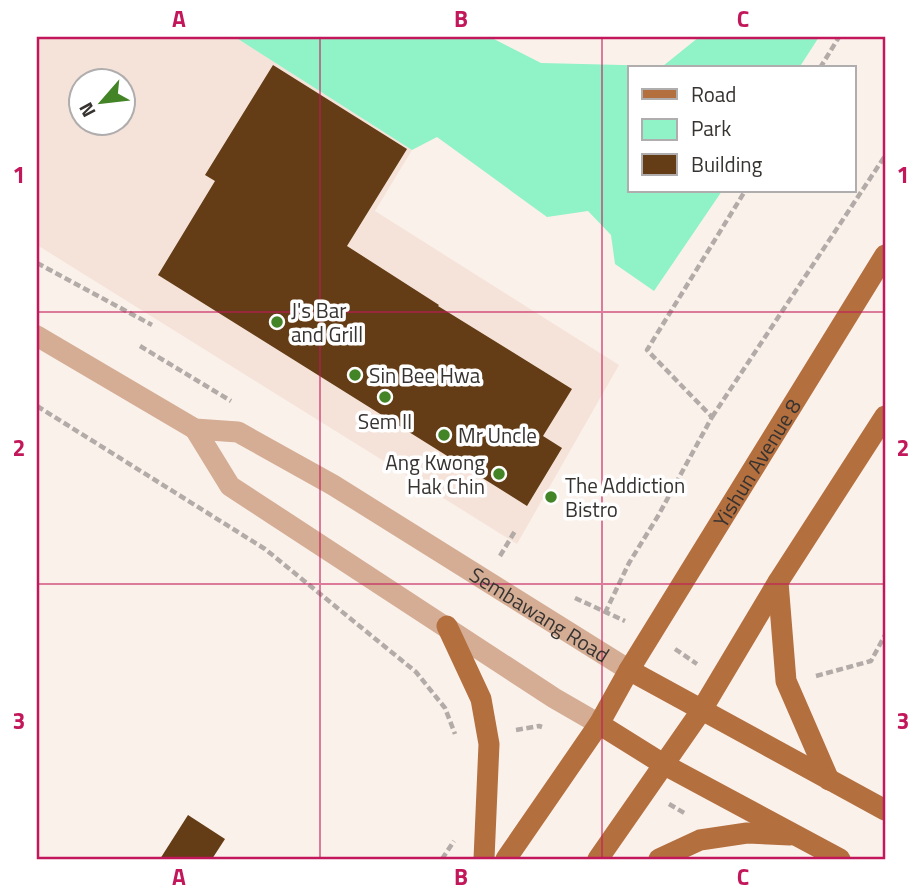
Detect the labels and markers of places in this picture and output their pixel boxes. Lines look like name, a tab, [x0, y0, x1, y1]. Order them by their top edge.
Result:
place label: J's Bar and Grill	[291, 294, 363, 350]
marker: J's Bar and Grill	[269, 314, 285, 330]
place label: Sin Bee Hwa	[369, 359, 481, 391]
marker: Sin Bee Hwa	[347, 367, 363, 383]
marker: Sem II	[377, 389, 393, 405]
place label: Sem II	[358, 405, 412, 437]
place label: Mr Uncle	[458, 419, 537, 451]
marker: Mr Uncle	[436, 427, 452, 443]
place label: Ang Kwong Hak Chin	[385, 446, 485, 502]
marker: Ang Kwong Hak Chin	[491, 466, 507, 482]
place label: The Addiction Bistro	[565, 469, 685, 525]
marker: The Addiction Bistro	[543, 489, 559, 505]

